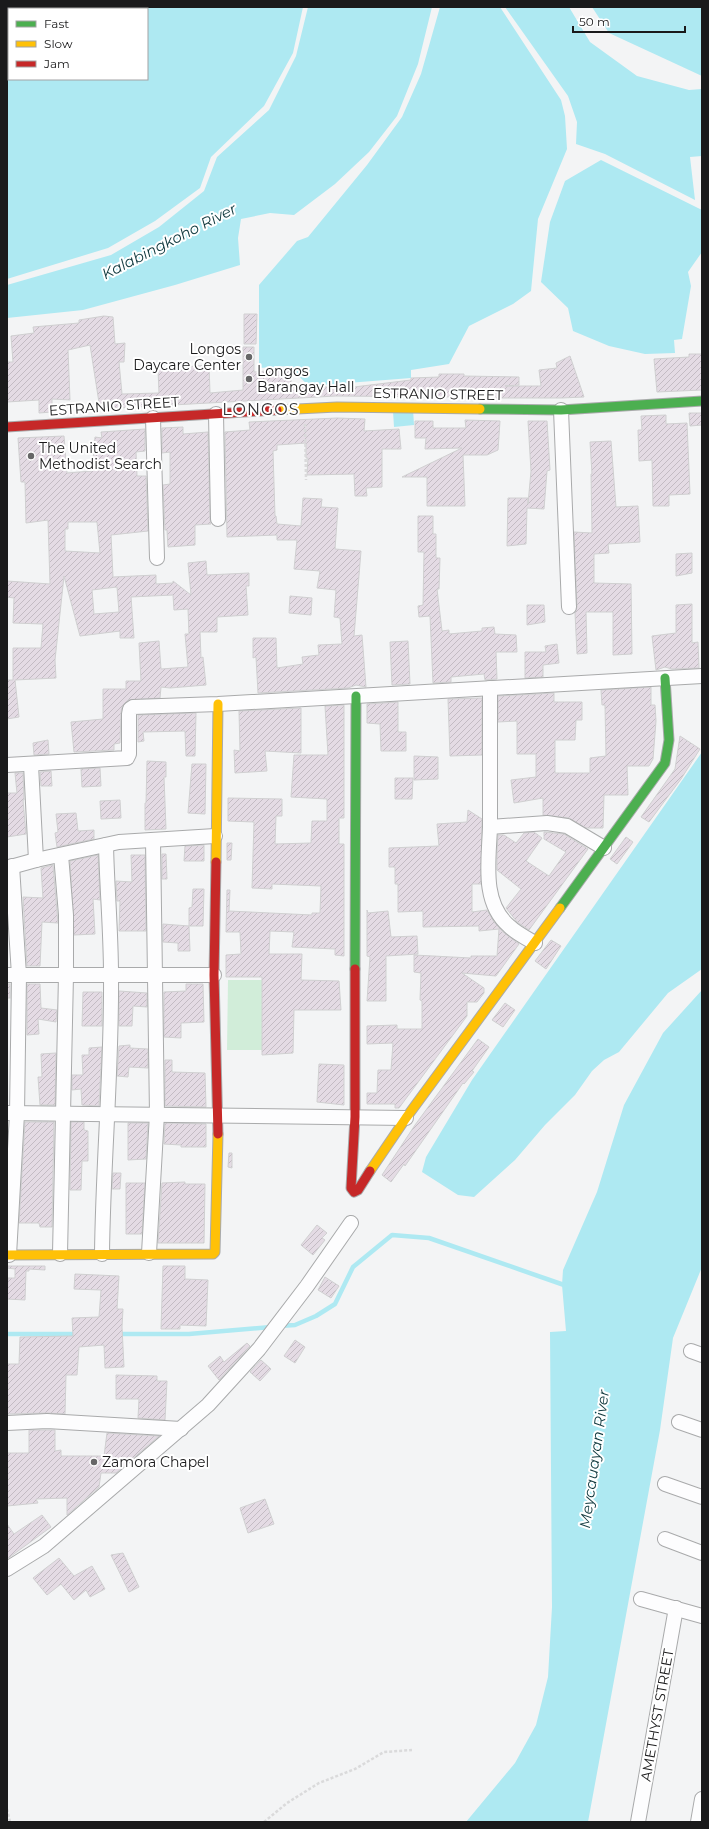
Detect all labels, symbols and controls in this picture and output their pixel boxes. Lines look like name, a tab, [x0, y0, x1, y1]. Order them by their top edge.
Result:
legend	[8, 8, 148, 80]
scale bar	[573, 8, 685, 34]
text: 50 m	[579, 14, 610, 29]
text: Fast	[44, 16, 69, 31]
text: Slow	[44, 36, 73, 51]
text: Jam	[43, 56, 70, 71]
water label: Kalabingkoho River	[98, 198, 240, 283]
place label: Longos Daycare Center	[133, 340, 241, 374]
marker: Longos Daycare Center	[244, 352, 254, 362]
place label: Longos Barangay Hall	[257, 362, 355, 396]
marker: Longos Barangay Hall	[244, 374, 254, 384]
street label: ESTRANIO STREET	[373, 384, 503, 404]
street label: ESTRANIO STREET	[48, 392, 180, 420]
district label: LONGOS	[222, 400, 300, 419]
place label: The United Methodist Search	[39, 439, 162, 473]
marker: The United Methodist Search	[26, 451, 36, 461]
water label: Meycauayan River	[575, 1387, 613, 1530]
place label: Zamora Chapel	[102, 1453, 209, 1471]
marker: Zamora Chapel	[89, 1457, 99, 1467]
street label: AMETHYST STREET	[636, 1647, 678, 1783]

